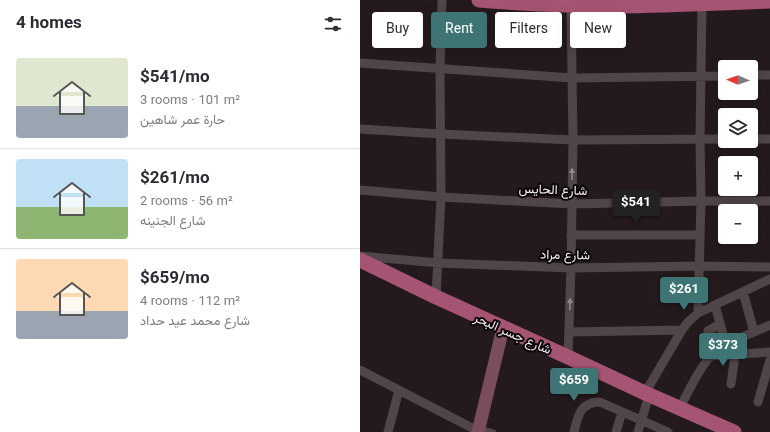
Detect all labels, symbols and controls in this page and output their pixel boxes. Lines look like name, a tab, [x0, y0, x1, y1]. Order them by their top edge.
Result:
text: 4 homes	[16, 11, 82, 37]
chip: Buy	[372, 12, 423, 48]
chip: Rent	[431, 12, 487, 48]
chip: Filters	[495, 12, 562, 48]
chip: New	[570, 12, 626, 48]
icon: filters	[322, 13, 344, 35]
north arrow	[718, 60, 758, 100]
map controls	[718, 60, 758, 244]
text: $541/mo	[140, 65, 210, 91]
icon: home	[48, 74, 96, 122]
text: 3 rooms · 101 m²	[140, 91, 240, 111]
button: layers	[718, 108, 758, 148]
text: حارة عمر شاهين	[140, 111, 225, 131]
button: +	[718, 156, 758, 196]
text: $261/mo	[140, 166, 210, 192]
one-way arrow	[569, 168, 576, 180]
icon: home	[48, 175, 96, 223]
street label: شارع الحايس	[518, 180, 588, 202]
pin: $541	[612, 190, 660, 224]
text: 2 rooms · 56 m²	[140, 192, 233, 212]
text: $541	[621, 193, 651, 213]
button: −	[718, 204, 758, 244]
text: شارع الجنينه	[140, 212, 205, 232]
street label: شارع مراد	[540, 246, 590, 266]
text: $659/mo	[140, 266, 210, 292]
icon: home	[48, 275, 96, 323]
pin: $261	[660, 277, 708, 311]
text: $261	[669, 280, 699, 300]
text: 4 rooms · 112 m²	[140, 292, 240, 312]
one-way arrow	[566, 298, 573, 310]
street label: شارع جسر البحر	[469, 308, 554, 361]
text: شارع محمد عيد حداد	[140, 312, 250, 332]
pin: $373	[699, 333, 747, 367]
text: $373	[708, 336, 738, 356]
pin: $659	[550, 368, 598, 402]
text: $659	[559, 371, 589, 391]

